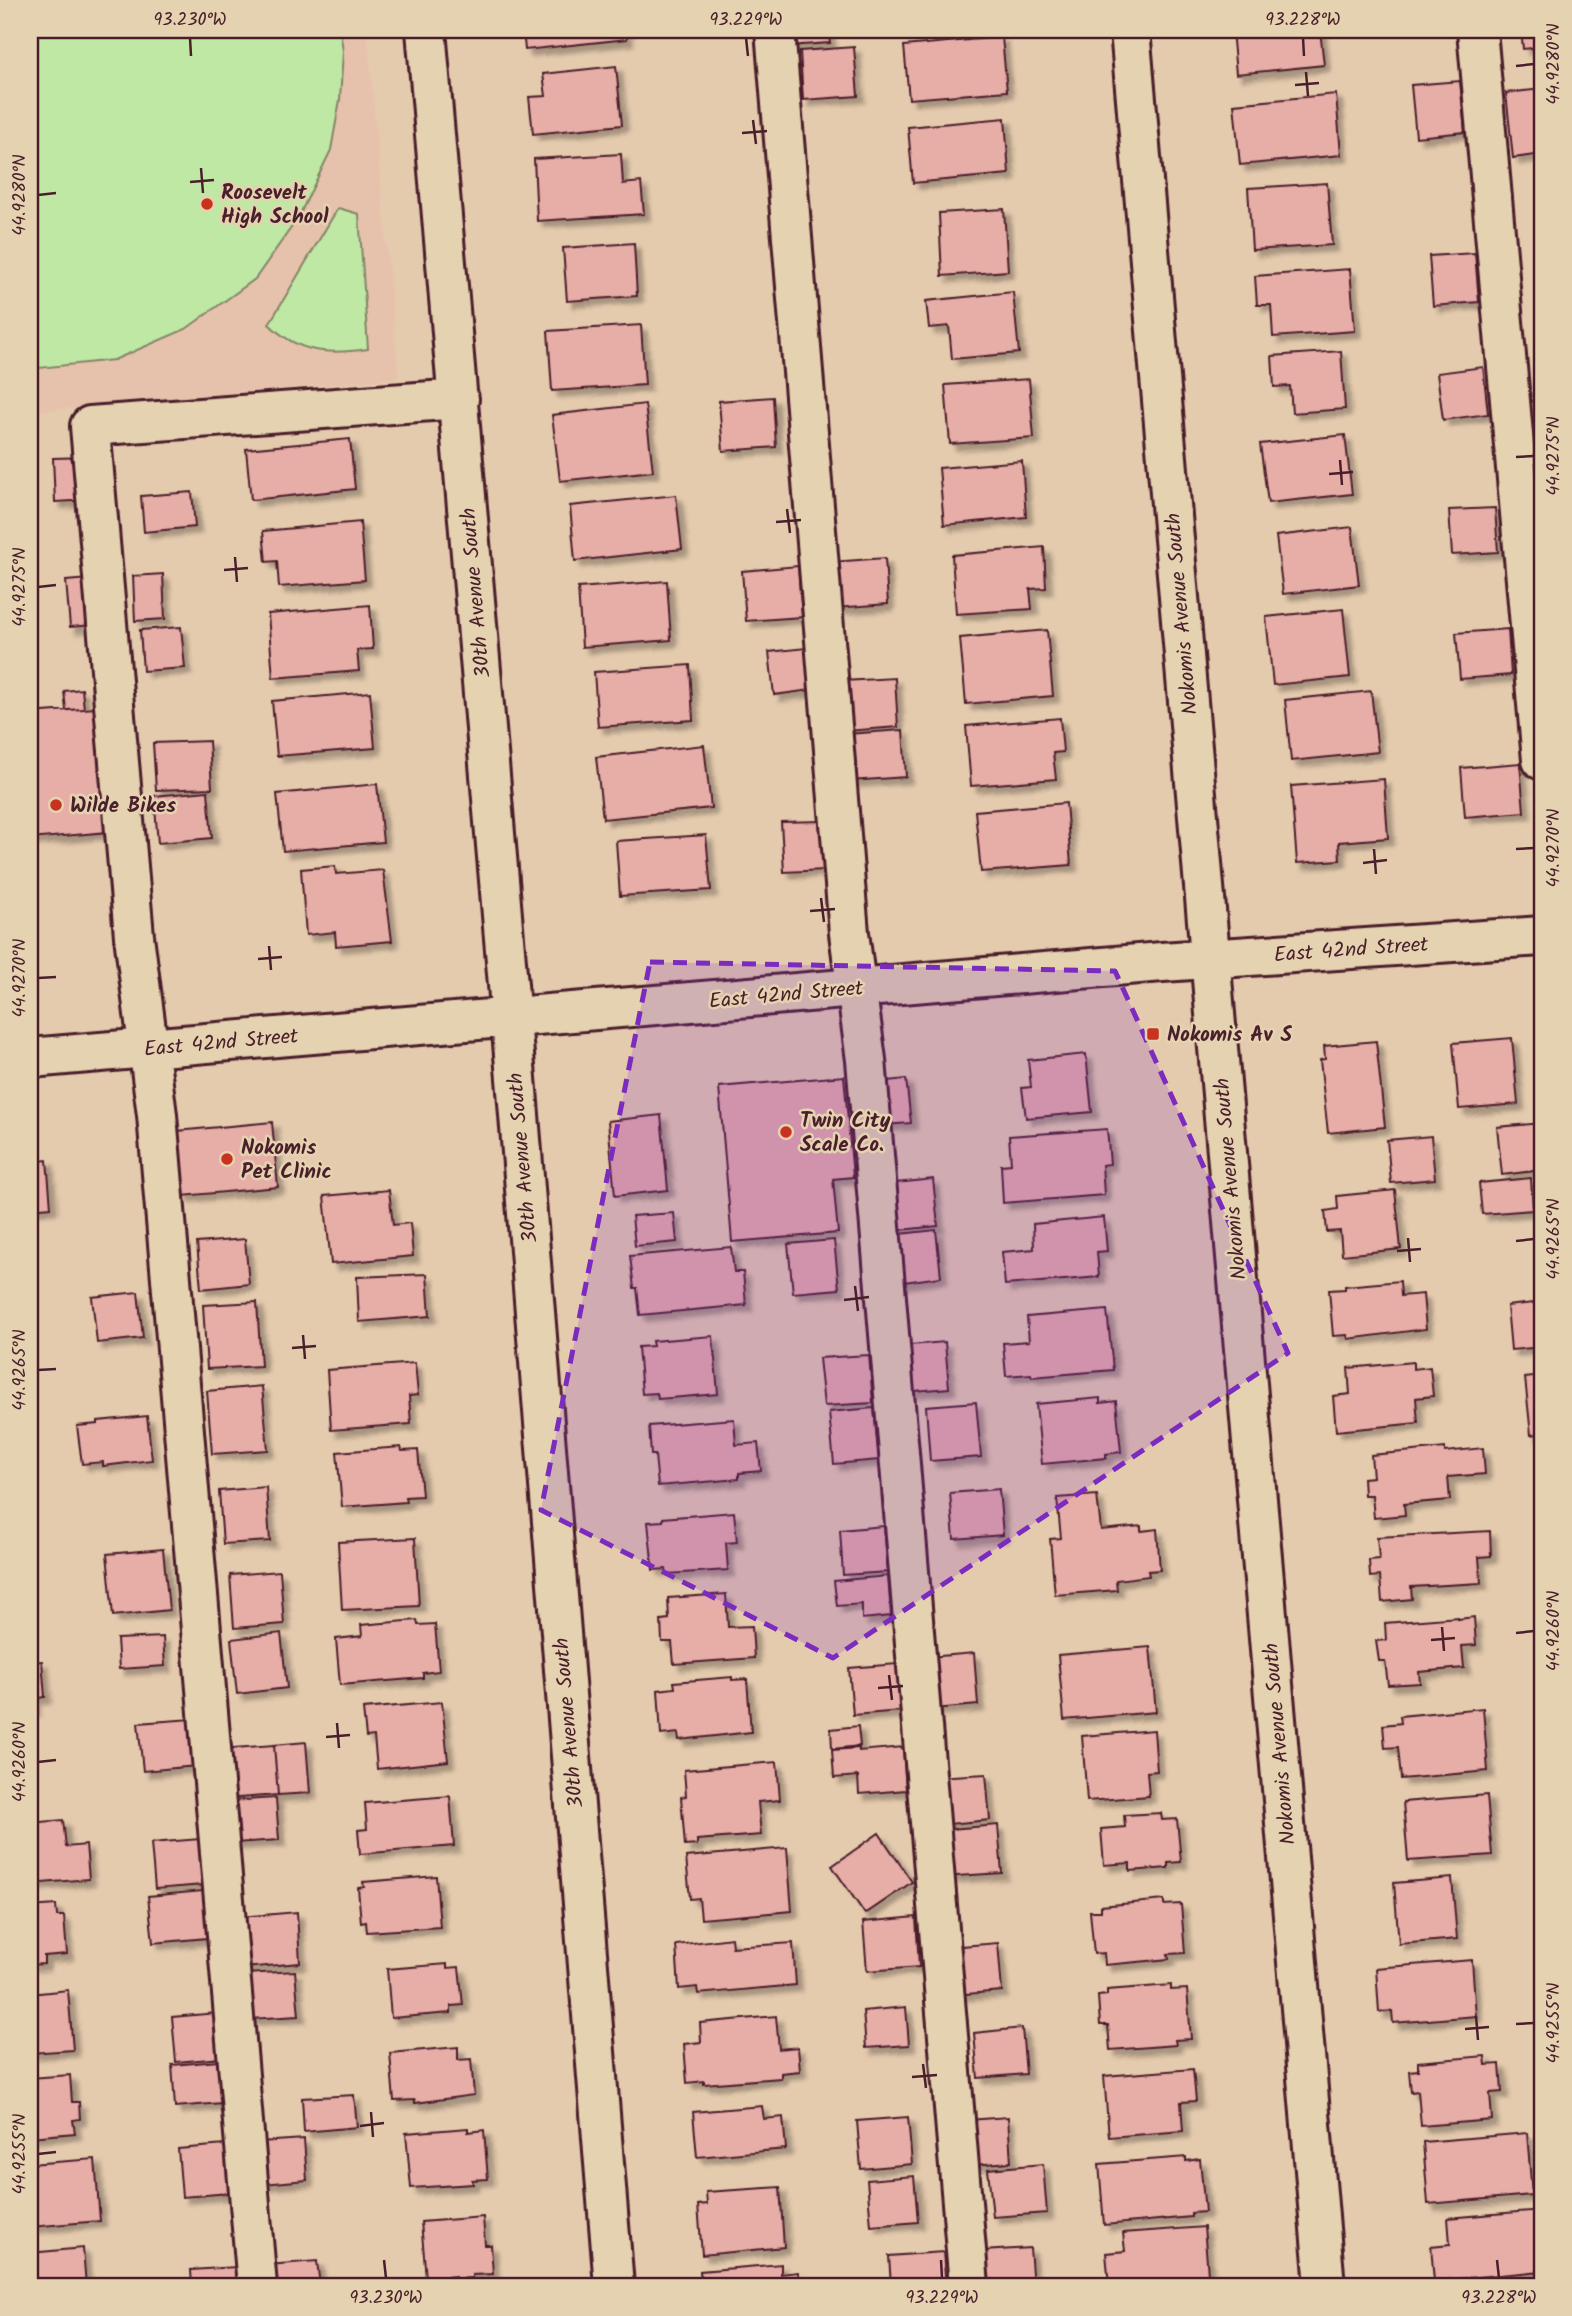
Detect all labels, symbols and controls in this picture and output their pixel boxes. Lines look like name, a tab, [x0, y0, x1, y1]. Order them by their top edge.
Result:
text: 93.230°W	[153, 6, 227, 35]
text: 93.229°W	[709, 6, 783, 35]
text: 93.228°W	[1265, 6, 1341, 35]
text: 44.9280°N	[1540, 23, 1569, 105]
text: 44.9280°N	[6, 154, 35, 236]
place label: Roosevelt High School	[221, 177, 329, 234]
marker: Roosevelt High School	[199, 196, 215, 212]
text: 44.9275°N	[1540, 416, 1569, 496]
street label: 30th Avenue South	[453, 506, 500, 679]
street label: Nokomis Avenue South	[1157, 512, 1208, 716]
text: 44.9275°N	[6, 547, 35, 627]
place label: Wilde Bikes	[70, 790, 176, 823]
marker: Wilde Bikes	[48, 797, 64, 813]
text: 44.9270°N	[1540, 809, 1569, 887]
street label: East 42nd Street	[1273, 929, 1430, 972]
text: 44.9270°N	[6, 939, 35, 1017]
street label: East 42nd Street	[708, 972, 866, 1019]
place label: Nokomis Av S	[1167, 1019, 1292, 1052]
street label: East 42nd Street	[143, 1020, 301, 1067]
marker: Nokomis Av S	[1145, 1026, 1161, 1042]
street label: 30th Avenue South	[500, 1071, 547, 1244]
street label: Nokomis Avenue South	[1206, 1077, 1257, 1281]
place label: Twin City Scale Co.	[800, 1105, 890, 1162]
marker: Twin City Scale Co.	[778, 1124, 794, 1140]
place label: Nokomis Pet Clinic	[241, 1132, 332, 1189]
marker: Nokomis Pet Clinic	[219, 1151, 235, 1167]
text: 44.9265°N	[1540, 1198, 1569, 1280]
text: 44.9265°N	[6, 1329, 35, 1411]
text: 44.9260°N	[1540, 1591, 1569, 1671]
street label: 30th Avenue South	[546, 1636, 593, 1809]
street label: Nokomis Avenue South	[1255, 1642, 1306, 1846]
text: 44.9260°N	[6, 1722, 35, 1802]
text: 44.9255°N	[1540, 1983, 1569, 2063]
text: 44.9255°N	[6, 2114, 35, 2194]
text: 93.230°W	[349, 2284, 423, 2313]
text: 93.229°W	[905, 2284, 979, 2313]
text: 93.228°W	[1461, 2284, 1537, 2313]

